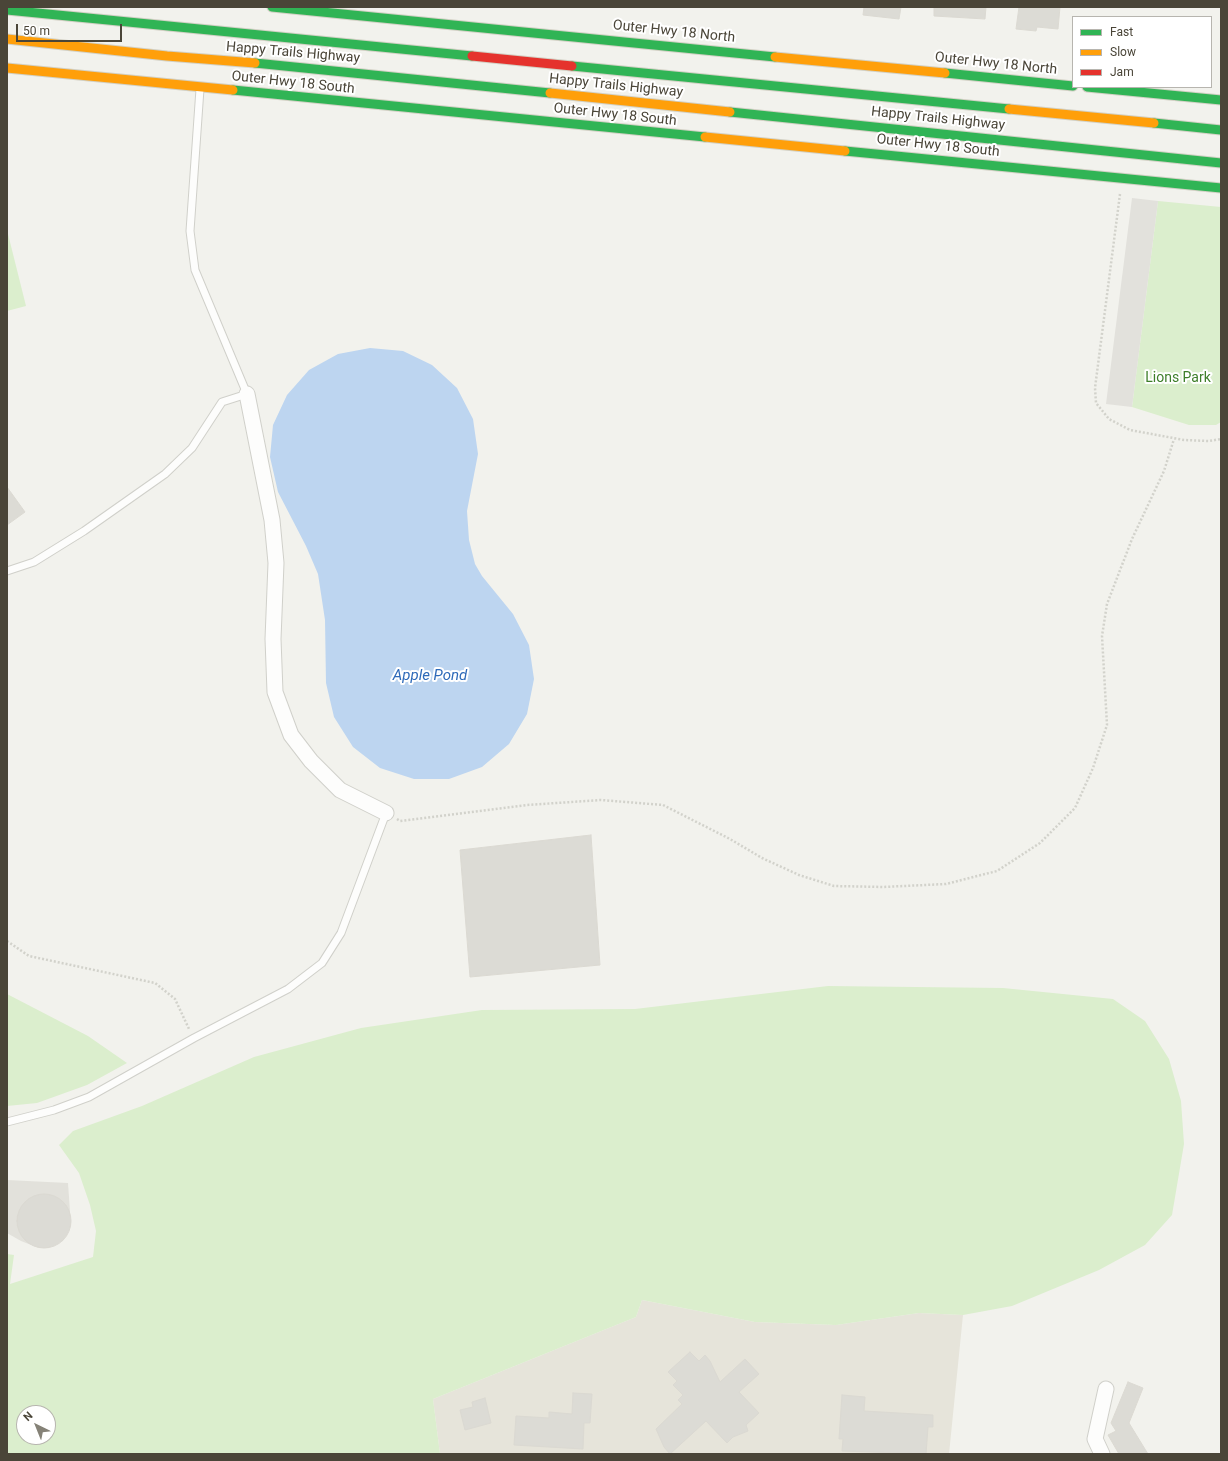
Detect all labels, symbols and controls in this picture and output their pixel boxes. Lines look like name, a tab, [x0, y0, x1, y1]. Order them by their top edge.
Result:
scale bar	[18, 16, 124, 42]
legend	[1072, 16, 1212, 88]
street label: Outer Hwy 18 North	[612, 17, 736, 47]
text: 50 m	[23, 24, 50, 38]
text: Fast	[1110, 25, 1133, 39]
street label: Happy Trails Highway	[225, 39, 361, 67]
text: Slow	[1110, 45, 1136, 59]
street label: Outer Hwy 18 North	[934, 49, 1058, 79]
text: Jam	[1110, 65, 1134, 79]
street label: Outer Hwy 18 South	[231, 68, 355, 98]
street label: Happy Trails Highway	[548, 71, 684, 101]
street label: Outer Hwy 18 South	[553, 100, 677, 130]
street label: Happy Trails Highway	[870, 104, 1006, 134]
street label: Outer Hwy 18 South	[876, 131, 1000, 161]
park label: Lions Park	[1145, 370, 1211, 386]
water label: Apple Pond	[393, 667, 467, 685]
north arrow	[16, 1405, 56, 1445]
text: N	[21, 1409, 35, 1424]

